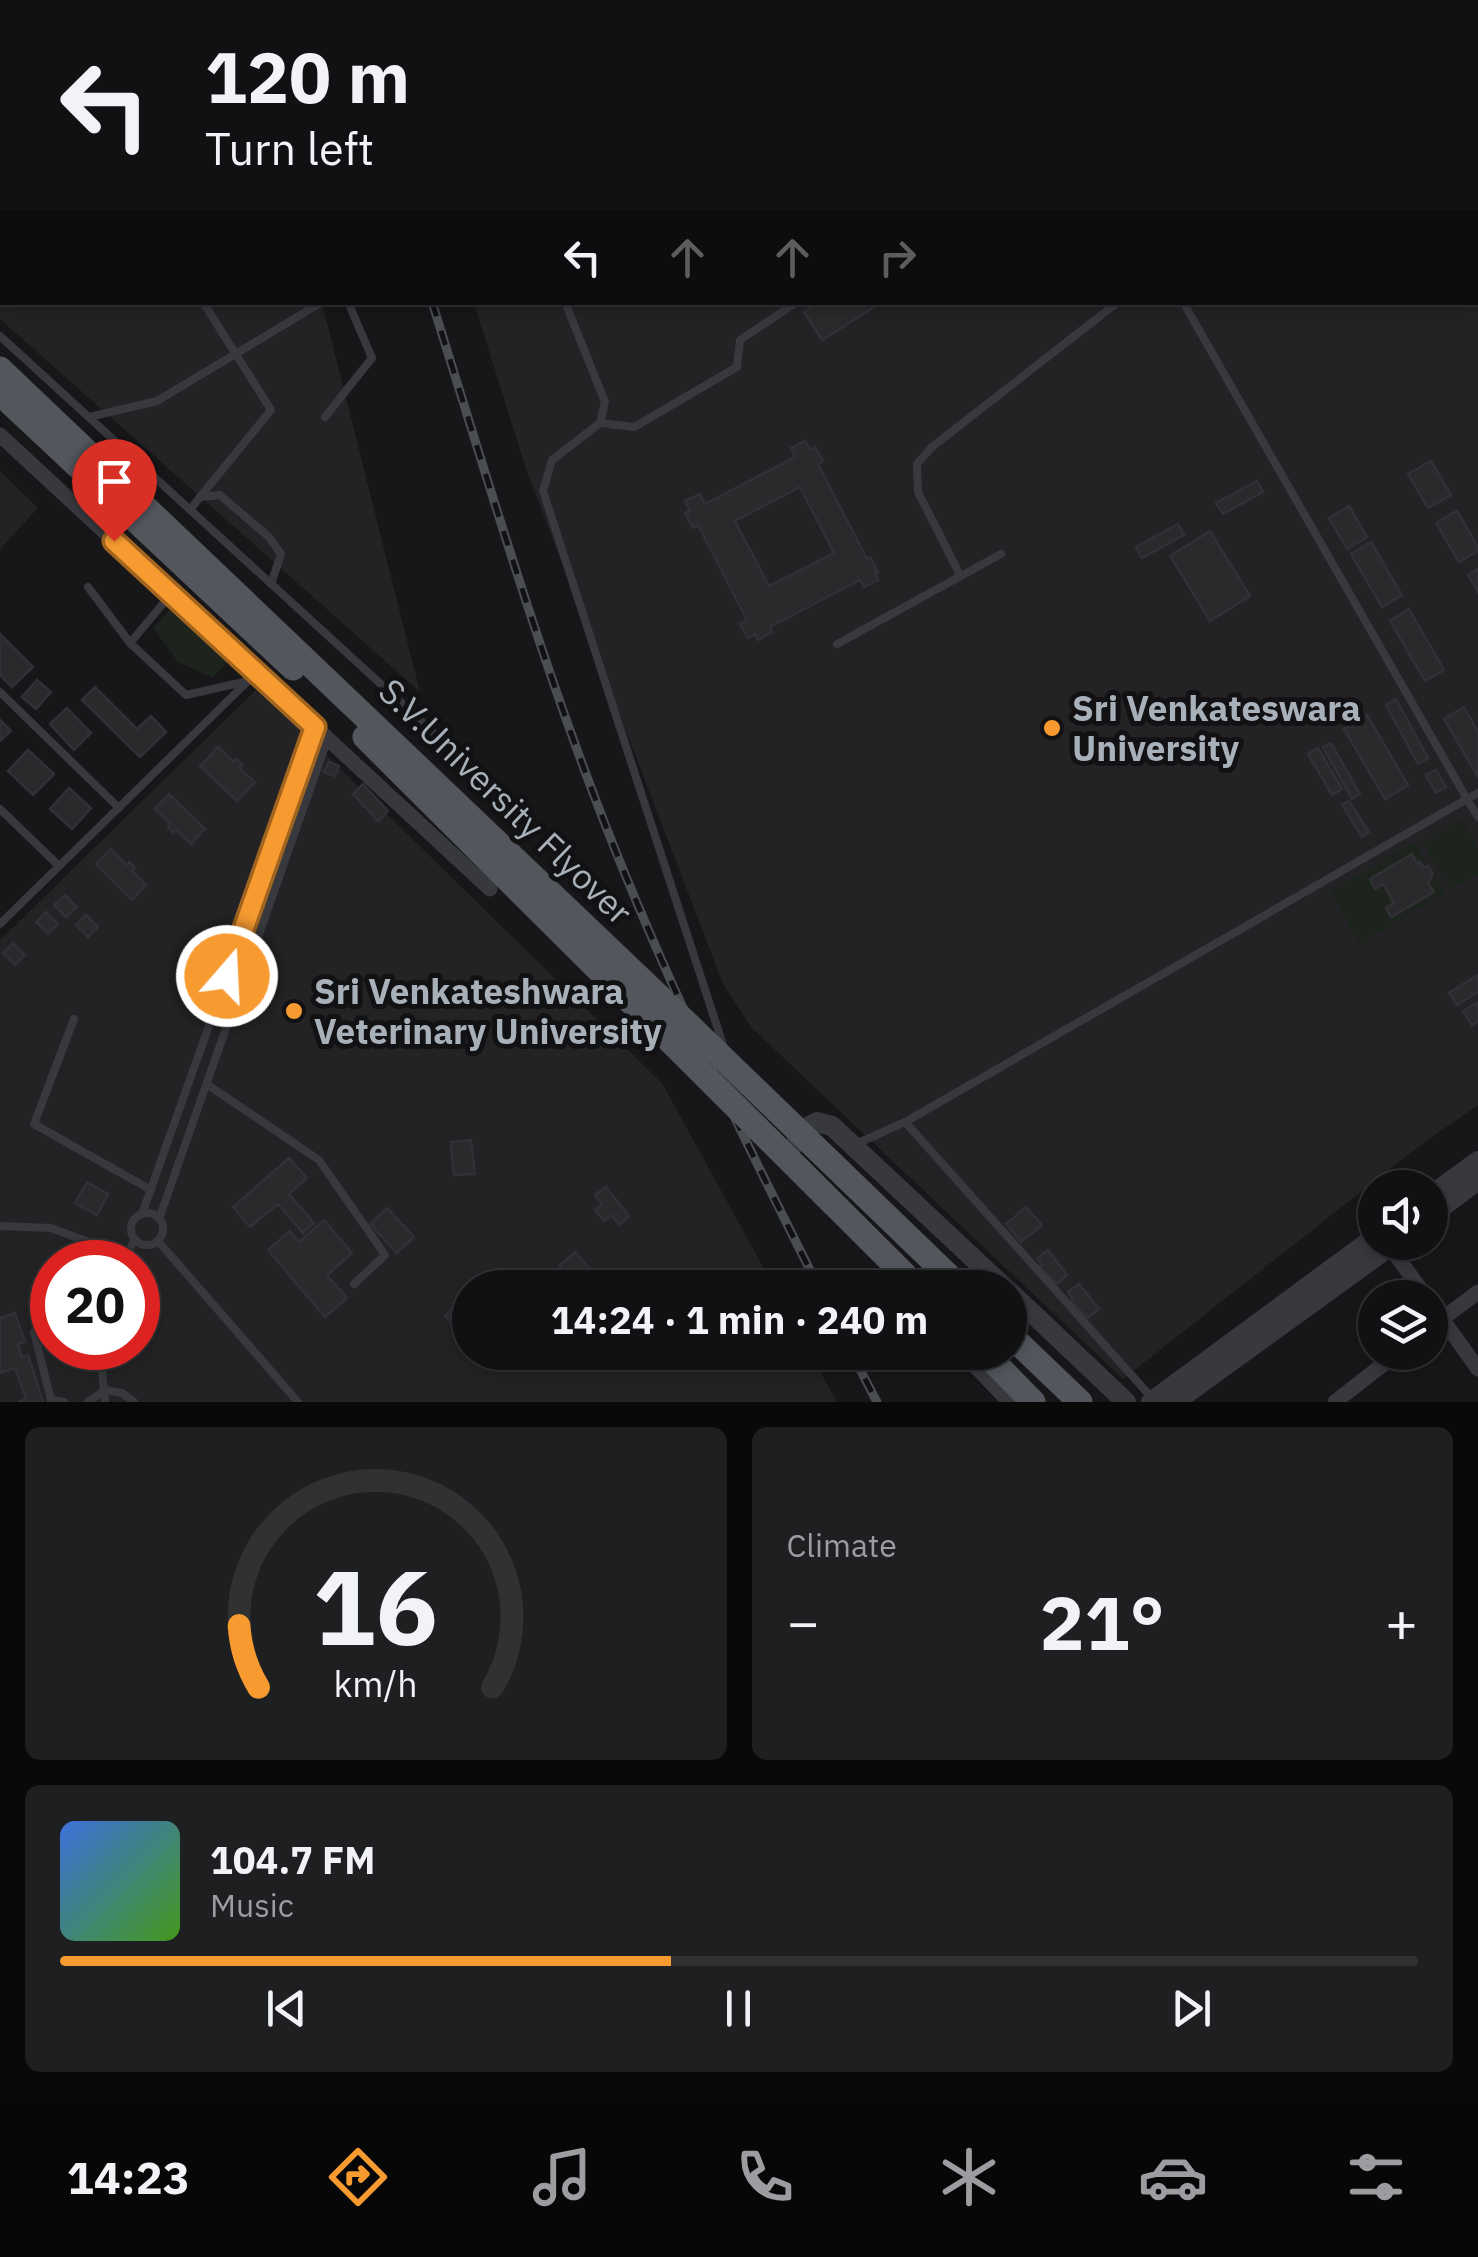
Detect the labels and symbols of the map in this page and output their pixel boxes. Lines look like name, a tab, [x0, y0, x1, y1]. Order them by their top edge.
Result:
pin	[72, 439, 157, 542]
street label: S.V.University Flyover	[369, 668, 643, 934]
place label: Sri Venkateswara University	[1072, 685, 1361, 771]
marker: Sri Venkateswara University	[1041, 717, 1063, 739]
position arrow	[175, 924, 279, 1028]
place label: Sri Venkateshwara Veterinary University	[314, 968, 662, 1054]
marker: Sri Venkateshwara Veterinary University	[283, 1000, 305, 1022]
speed limit sign: 20	[30, 1240, 160, 1370]

